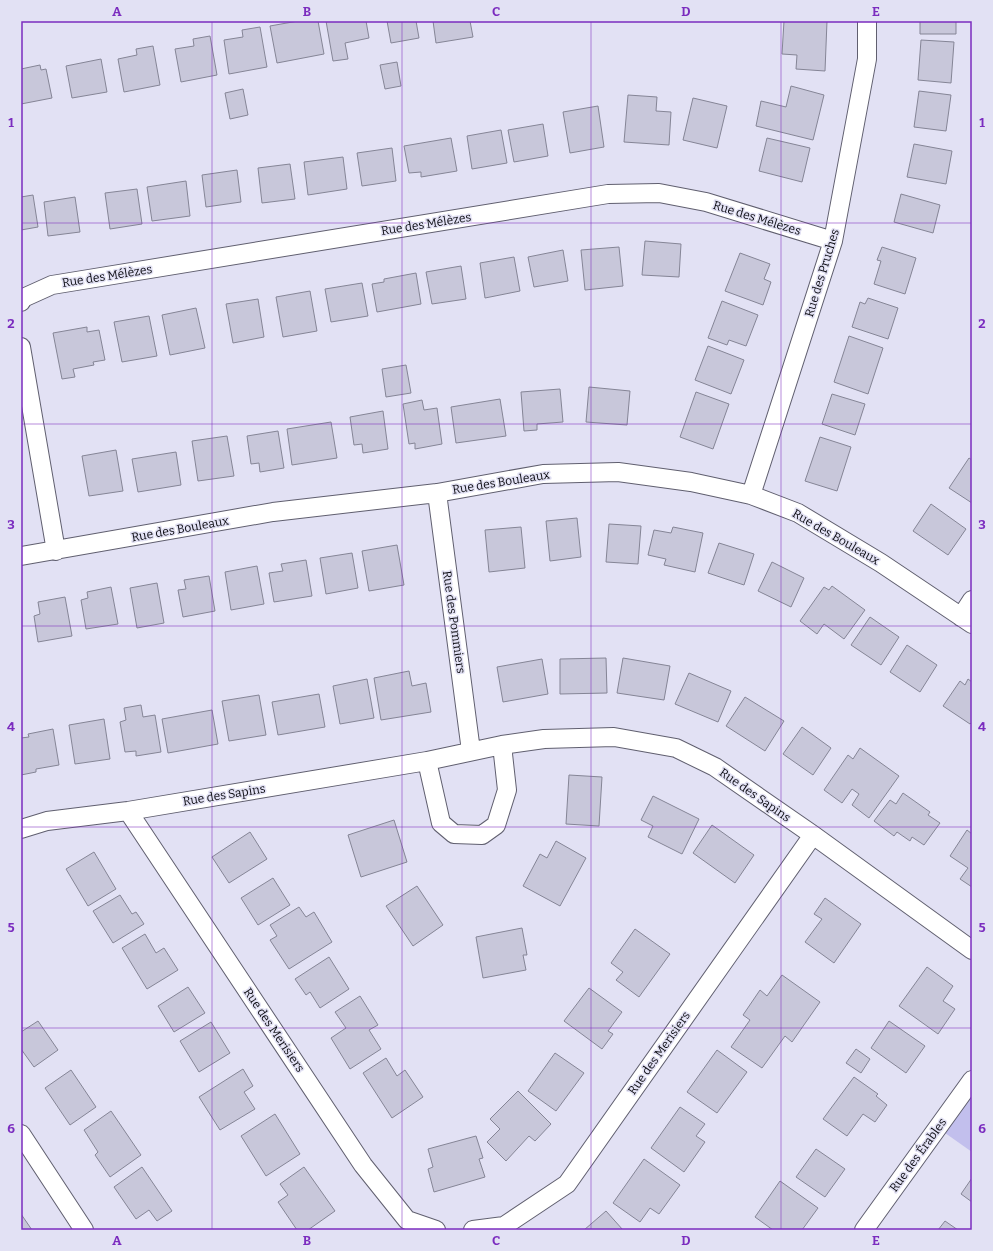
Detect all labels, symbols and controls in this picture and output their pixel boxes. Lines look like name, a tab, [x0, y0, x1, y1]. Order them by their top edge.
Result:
text: A	[112, 4, 122, 19]
text: B	[303, 4, 311, 19]
text: C	[492, 4, 500, 19]
text: D	[681, 4, 691, 19]
text: E	[872, 4, 880, 19]
text: 1	[8, 115, 14, 130]
text: 1	[979, 115, 985, 130]
street label: Rue des Mélèzes	[711, 198, 803, 238]
street label: Rue des Mélèzes	[380, 210, 472, 238]
street label: Rue des Pruches	[802, 227, 842, 319]
street label: Rue des Mélèzes	[61, 262, 153, 290]
text: 2	[7, 316, 15, 331]
text: 2	[978, 316, 986, 331]
street label: Rue des Bouleaux	[451, 467, 551, 497]
street label: Rue des Bouleaux	[790, 506, 882, 568]
street label: Rue des Bouleaux	[130, 513, 230, 544]
text: 3	[7, 517, 15, 532]
text: 3	[978, 517, 986, 532]
street label: Rue des Pommiers	[440, 570, 468, 675]
text: 4	[7, 719, 15, 734]
text: 4	[978, 719, 986, 734]
street label: Rue des Sapins	[717, 765, 793, 825]
street label: Rue des Sapins	[182, 782, 267, 808]
text: 5	[7, 920, 15, 935]
text: 5	[978, 920, 986, 935]
street label: Rue des Merisiers	[241, 985, 307, 1075]
street label: Rue des Merisiers	[625, 1008, 693, 1097]
street label: Rue des Érables	[886, 1115, 950, 1194]
text: 6	[7, 1121, 15, 1136]
text: 6	[978, 1121, 986, 1136]
text: A	[112, 1233, 122, 1248]
text: B	[303, 1233, 311, 1248]
text: C	[492, 1233, 500, 1248]
text: D	[681, 1233, 691, 1248]
text: E	[872, 1233, 880, 1248]

